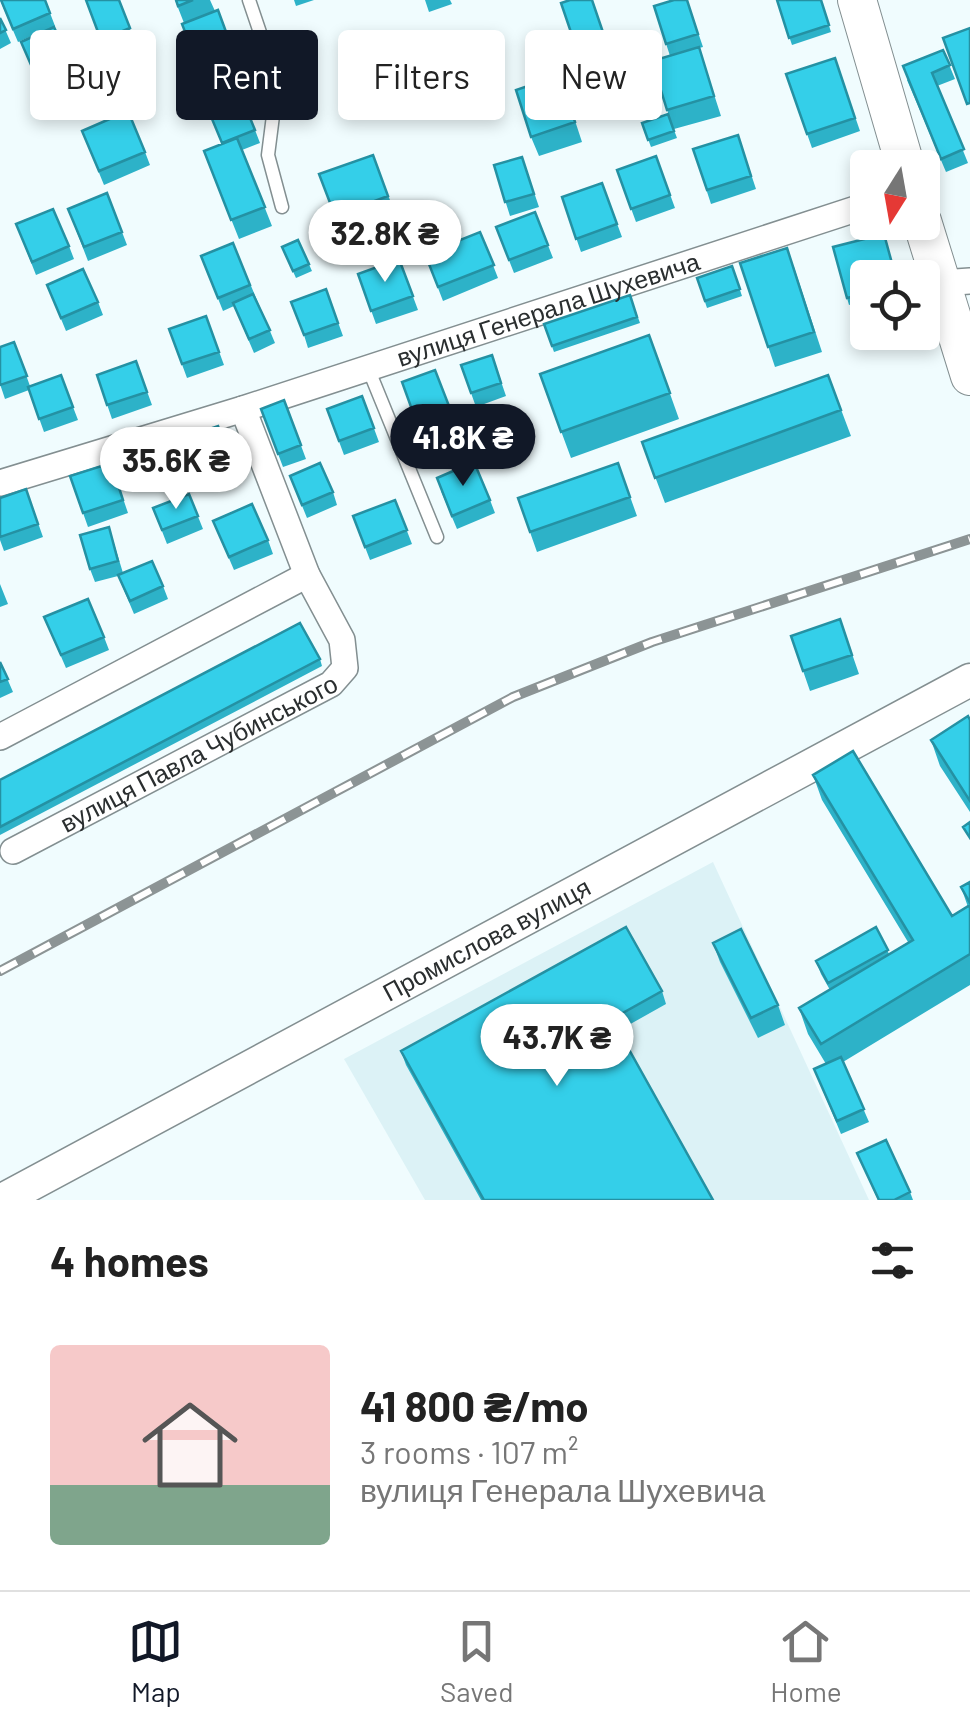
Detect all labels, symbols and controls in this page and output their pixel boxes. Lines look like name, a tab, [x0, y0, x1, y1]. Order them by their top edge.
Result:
chip: Buy	[30, 30, 156, 120]
chip: Rent	[176, 30, 318, 120]
chip: Filters	[338, 30, 505, 120]
chip: New	[525, 30, 662, 120]
north arrow	[850, 150, 940, 240]
map controls	[850, 150, 940, 350]
pin: 32.8K ₴	[293, 200, 477, 285]
text: 32.8K ₴	[331, 213, 439, 251]
street label: вулиця Генерала Шухевича	[393, 245, 703, 372]
button: locate	[850, 260, 940, 350]
pin: 41.8K ₴	[371, 404, 555, 489]
text: 41.8K ₴	[412, 417, 514, 455]
pin: 35.6K ₴	[84, 427, 268, 512]
text: 35.6K ₴	[122, 440, 230, 478]
street label: вулиця Павла Чубинського	[55, 667, 342, 838]
street label: Промислова вулиця	[377, 871, 595, 1007]
pin: 43.7K ₴	[465, 1004, 649, 1089]
text: 43.7K ₴	[503, 1017, 611, 1055]
icon: filters	[865, 1233, 920, 1288]
text: 4 homes	[50, 1235, 209, 1285]
text: 41 800 ₴/mo	[360, 1380, 589, 1430]
icon: home	[130, 1385, 250, 1505]
text: 3 rooms · 107 m²	[360, 1432, 578, 1470]
text: вулиця Генерала Шухевича	[360, 1470, 765, 1508]
tab: Map	[128, 1614, 183, 1708]
tab: Saved	[440, 1614, 513, 1708]
tab: Home	[770, 1614, 842, 1708]

